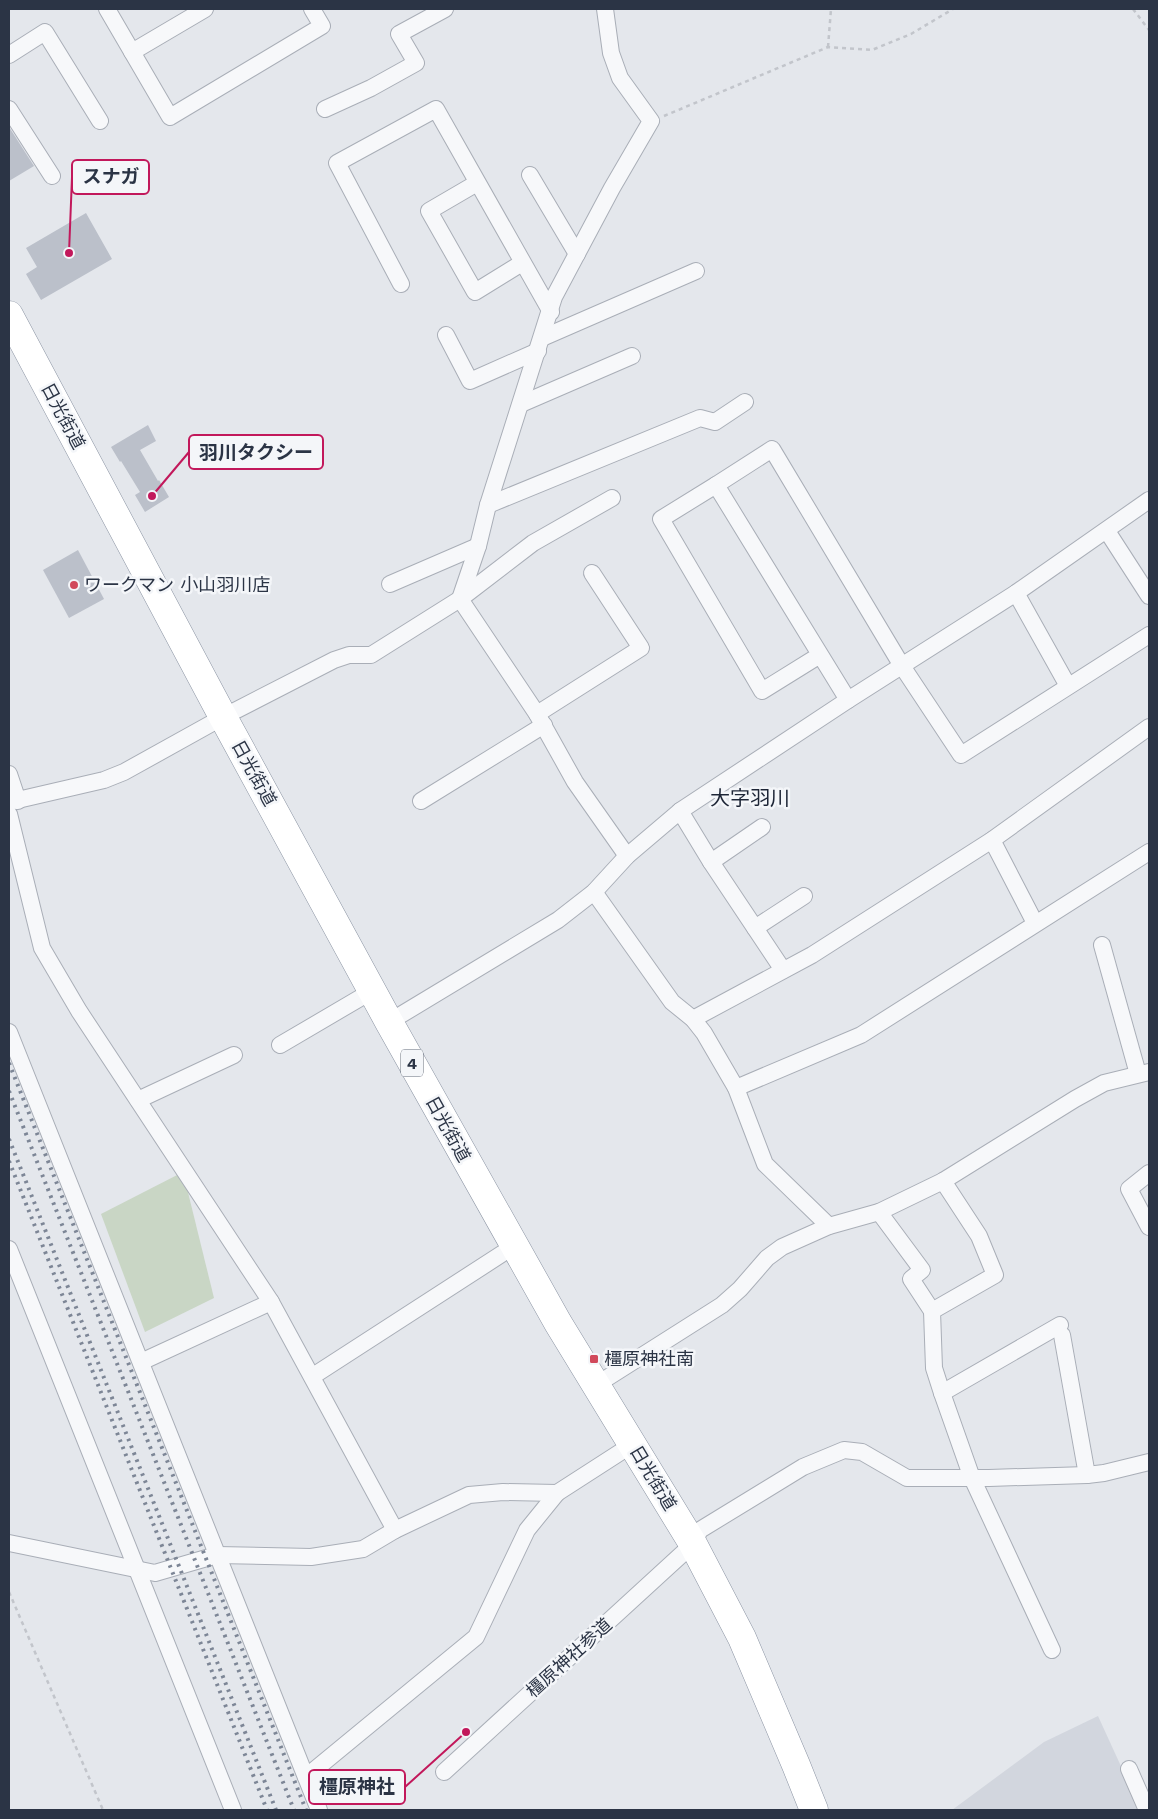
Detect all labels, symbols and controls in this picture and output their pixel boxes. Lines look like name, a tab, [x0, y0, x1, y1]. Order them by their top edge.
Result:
callout: スナガ	[72, 160, 149, 194]
text: スナガ	[82, 165, 140, 188]
street label: 日光街道	[37, 379, 90, 452]
callout: 羽川タクシー	[189, 435, 323, 469]
text: 羽川タクシー	[199, 441, 313, 464]
place label: ワークマン 小山羽川店	[84, 574, 270, 595]
marker: ワークマン 小山羽川店	[68, 579, 80, 591]
street label: 日光街道	[228, 736, 281, 809]
district label: 大字羽川	[710, 786, 790, 810]
road number: 4	[401, 1050, 423, 1076]
street label: 日光街道	[422, 1092, 475, 1165]
place label: 橿原神社南	[604, 1348, 694, 1369]
marker: 橿原神社南	[588, 1353, 600, 1365]
street label: 日光街道	[626, 1441, 681, 1514]
street label: 橿原神社参道	[522, 1614, 616, 1702]
callout: 橿原神社	[309, 1770, 405, 1804]
text: 橿原神社	[319, 1775, 395, 1798]

